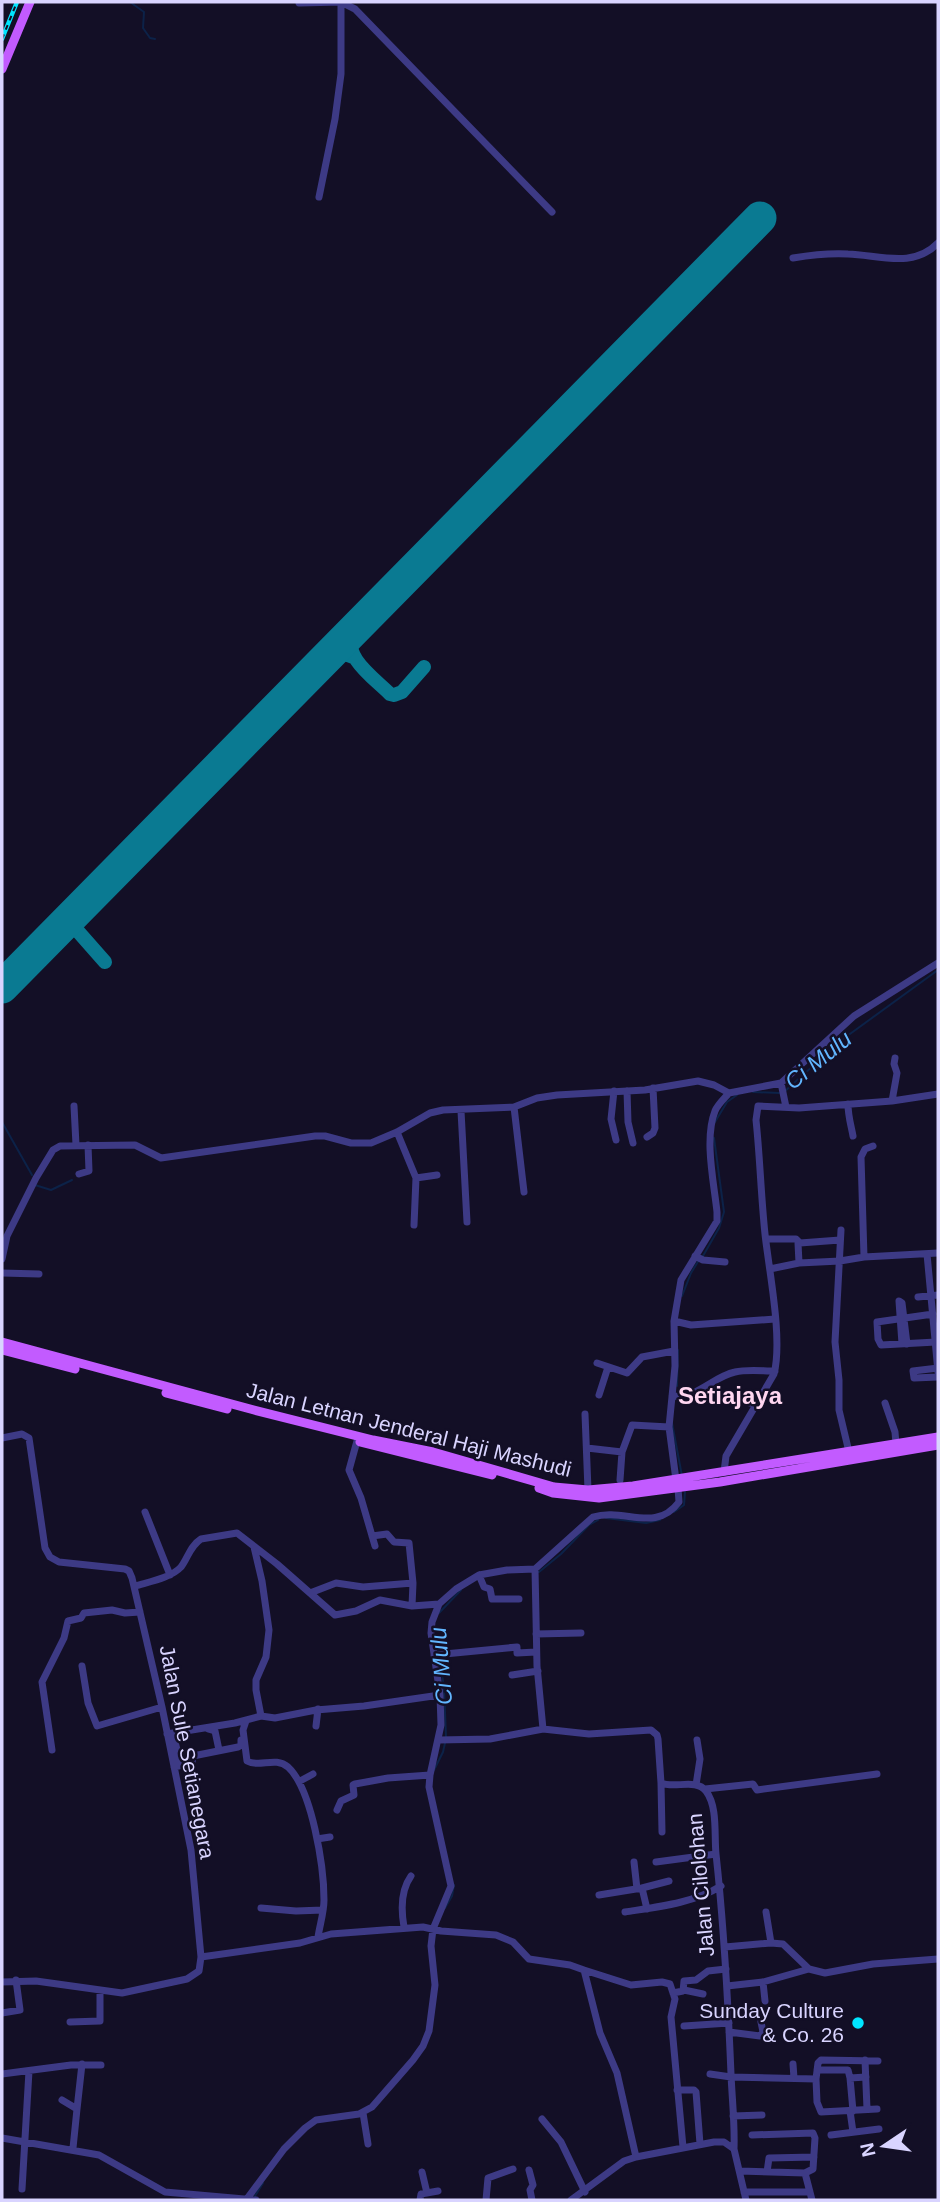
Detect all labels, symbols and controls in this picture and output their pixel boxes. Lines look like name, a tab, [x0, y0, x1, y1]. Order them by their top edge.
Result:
water label: Ci Mulu	[780, 1025, 857, 1095]
street label: Jalan Letnan Jenderal Haji Mashudi	[244, 1378, 574, 1481]
district label: Setiajaya	[678, 1382, 783, 1409]
water label: Ci Mulu	[425, 1626, 457, 1706]
street label: Jalan Sule Setianegara	[155, 1643, 220, 1861]
street label: Jalan Cilolohan	[683, 1813, 718, 1958]
place label: Sunday Culture & Co. 26	[699, 1999, 844, 2046]
marker: Sunday Culture & Co. 26	[850, 2015, 866, 2031]
north arrow	[849, 2111, 919, 2181]
text: N	[856, 2141, 880, 2159]

